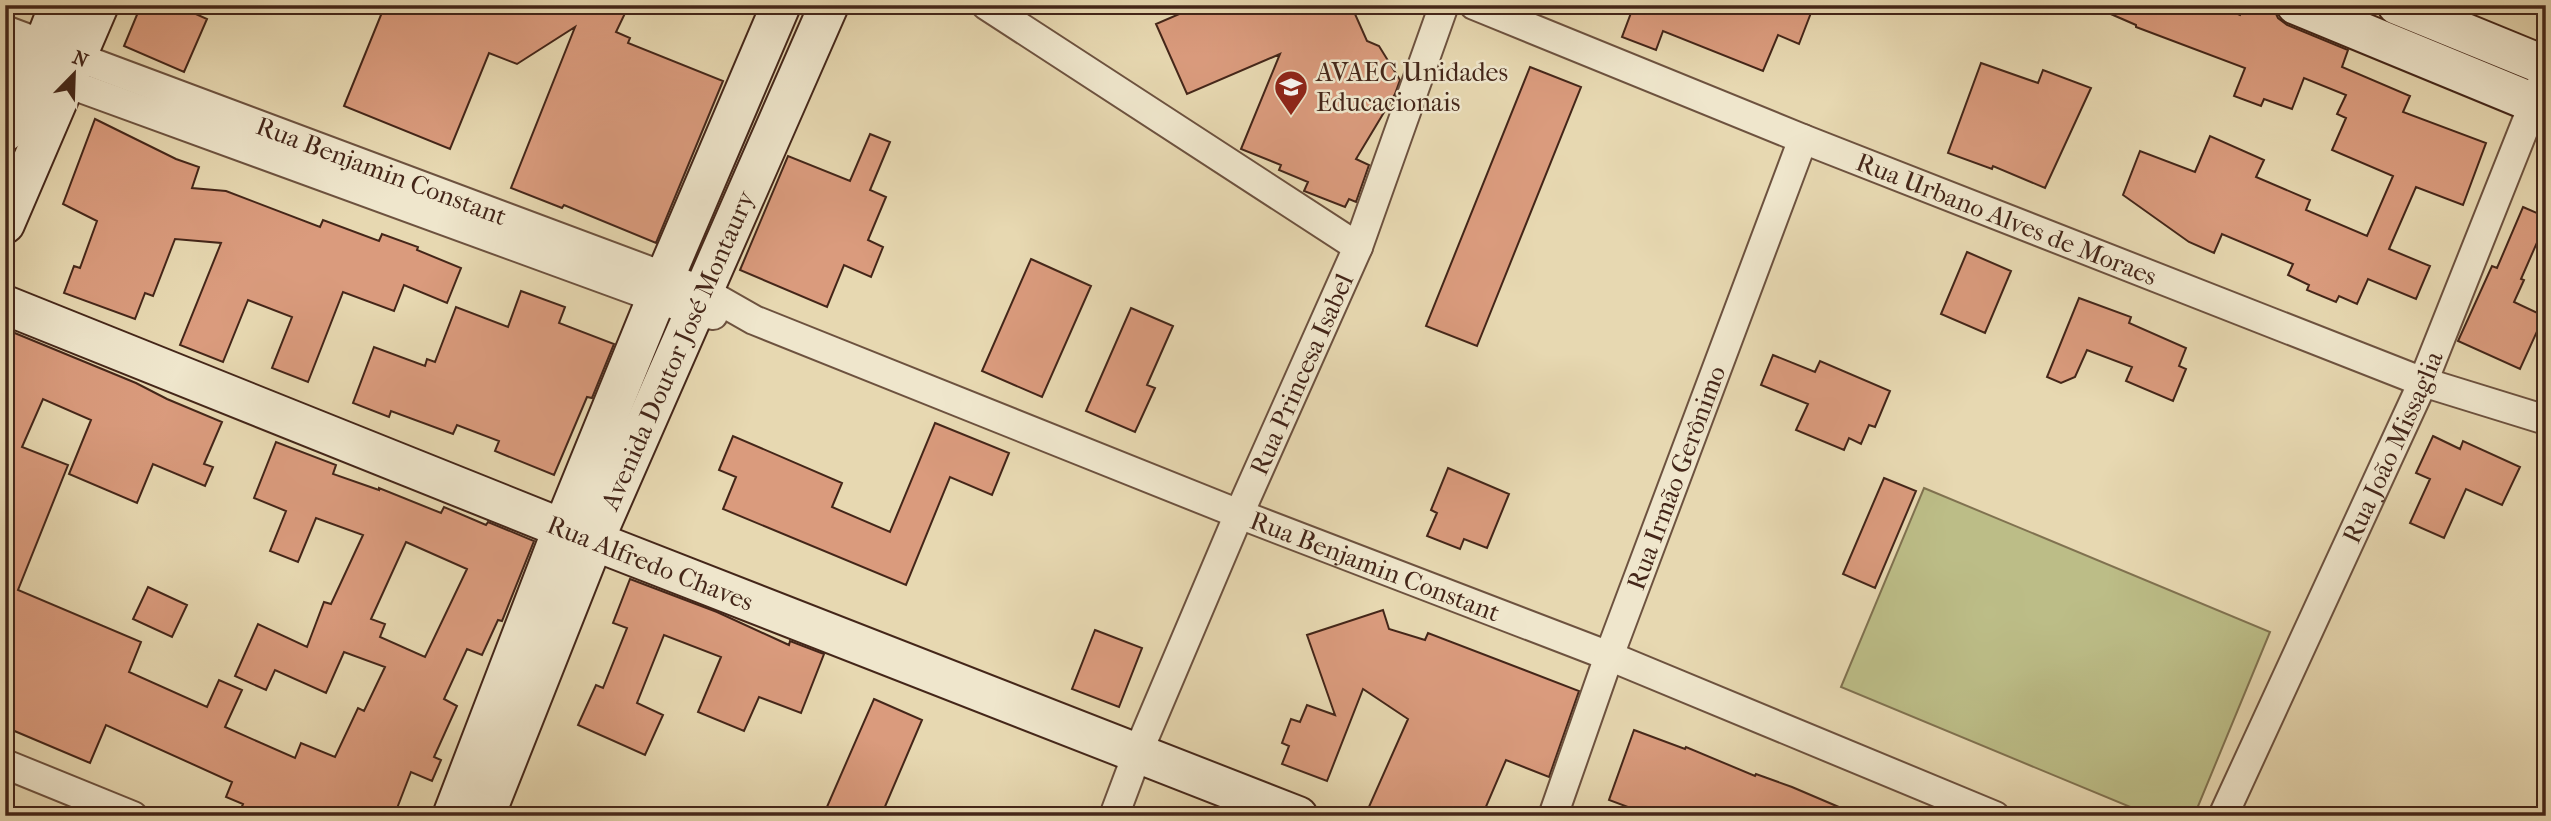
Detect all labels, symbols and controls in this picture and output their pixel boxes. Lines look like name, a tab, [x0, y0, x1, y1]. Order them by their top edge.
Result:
north arrow	[38, 38, 108, 108]
text: N	[69, 46, 92, 72]
place label: AVAEC Unidades Educacionais	[1315, 57, 1508, 118]
school or university icon: AVAEC Unidades Educacionais	[1272, 68, 1310, 117]
street label: Rua Benjamin Constant	[252, 110, 512, 232]
street label: Rua Urbano Alves de Moraes	[1852, 146, 2161, 292]
street label: Avenida Doutor José Montaury	[594, 185, 762, 516]
street label: Rua Princesa Isabel	[1243, 269, 1360, 480]
street label: Rua João Missaglia	[2335, 346, 2450, 548]
street label: Rua Irmão Gerônimo	[1620, 361, 1732, 594]
street label: Rua Benjamin Constant	[1246, 504, 1505, 628]
street label: Rua Alfredo Chaves	[543, 508, 758, 617]

